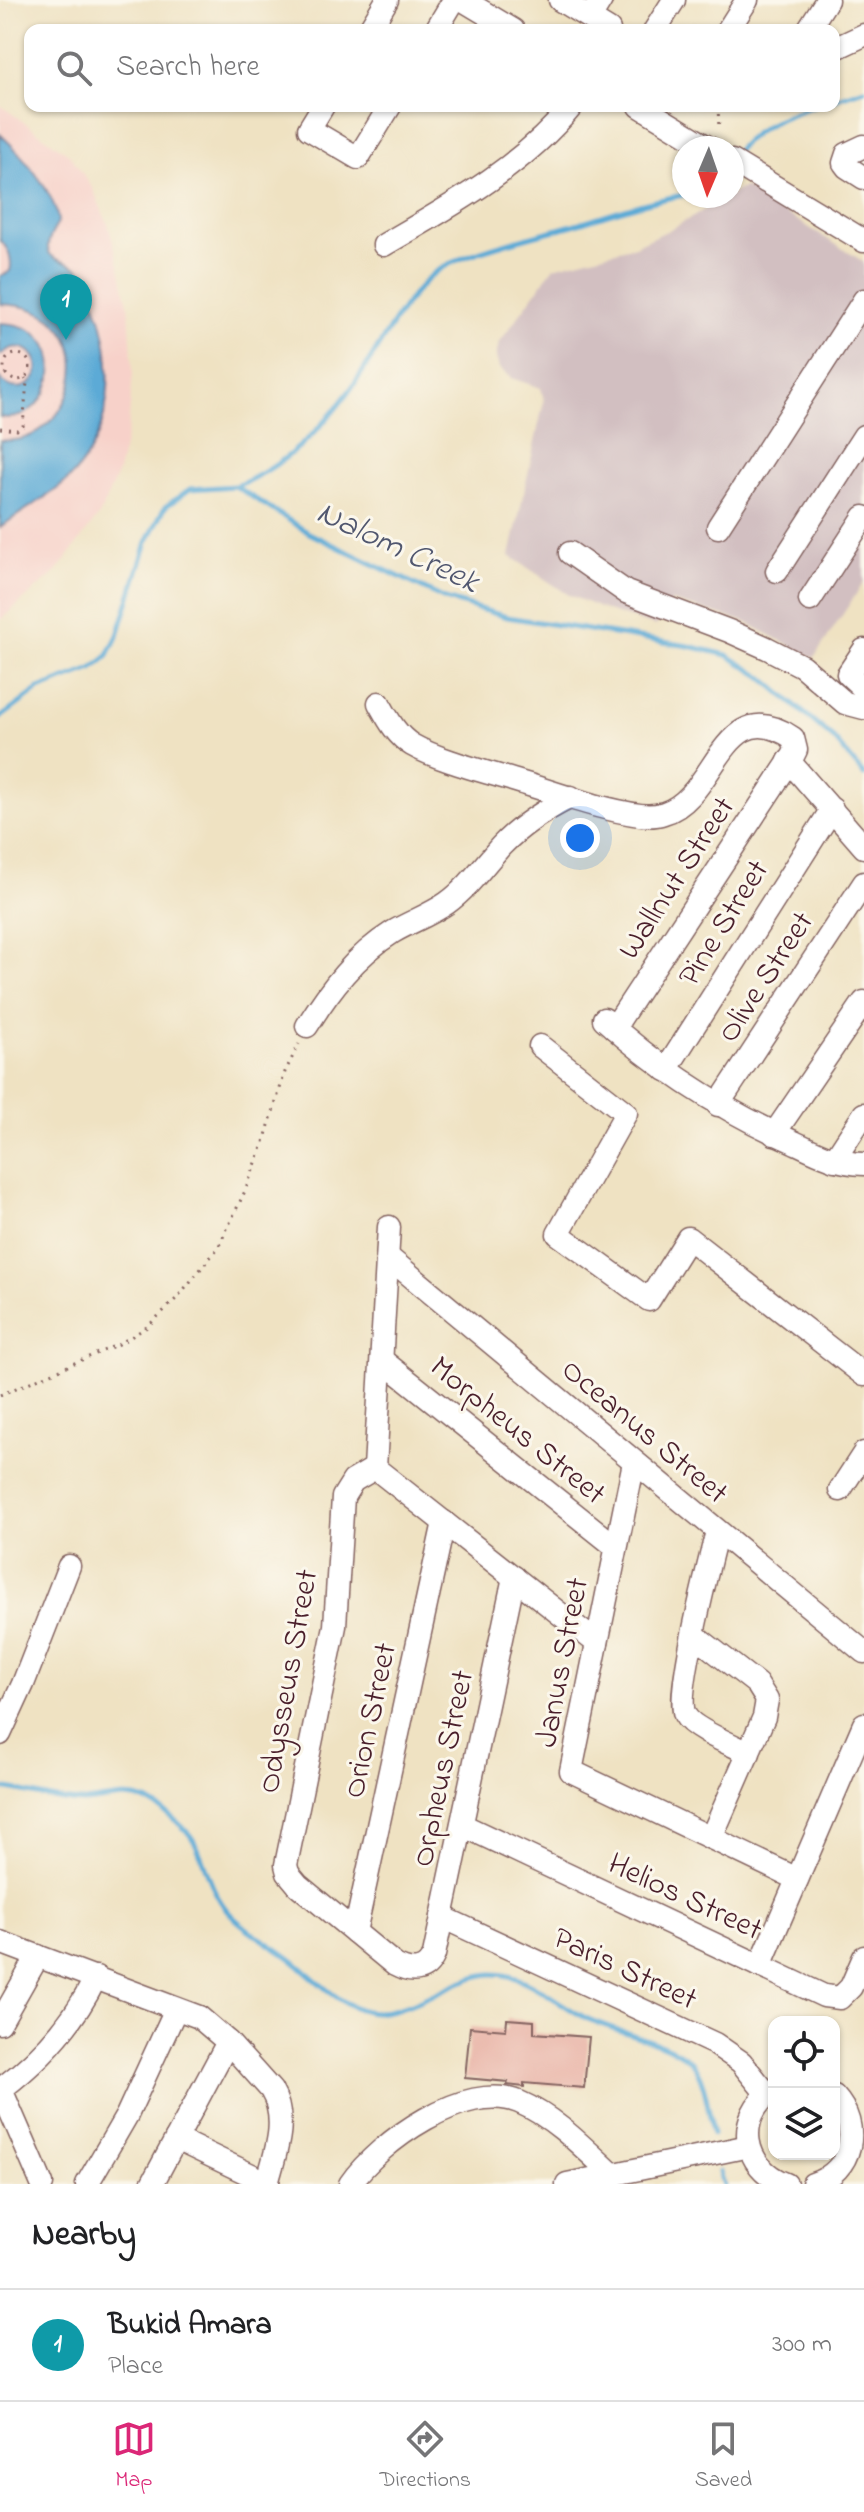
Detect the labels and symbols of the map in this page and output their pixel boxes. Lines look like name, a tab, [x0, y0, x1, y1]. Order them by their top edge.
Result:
north arrow	[672, 136, 744, 208]
pin: 1	[40, 274, 92, 340]
water label: Nalom Creek	[308, 489, 489, 609]
street label: Wallnut Street	[608, 788, 748, 970]
your location	[560, 818, 600, 858]
street label: Pine Street	[668, 851, 782, 996]
street label: Olive Street	[707, 903, 827, 1053]
street label: Morpheus Street	[418, 1346, 615, 1518]
street label: Oceanus Street	[550, 1349, 738, 1517]
street label: Odysseus Street	[247, 1566, 332, 1797]
street label: Janus Street	[524, 1574, 603, 1751]
street label: Orion Street	[332, 1638, 411, 1803]
street label: Orpheus Street	[401, 1666, 488, 1871]
street label: Helios Street	[600, 1842, 770, 1955]
street label: Paris Street	[545, 1916, 705, 2024]

